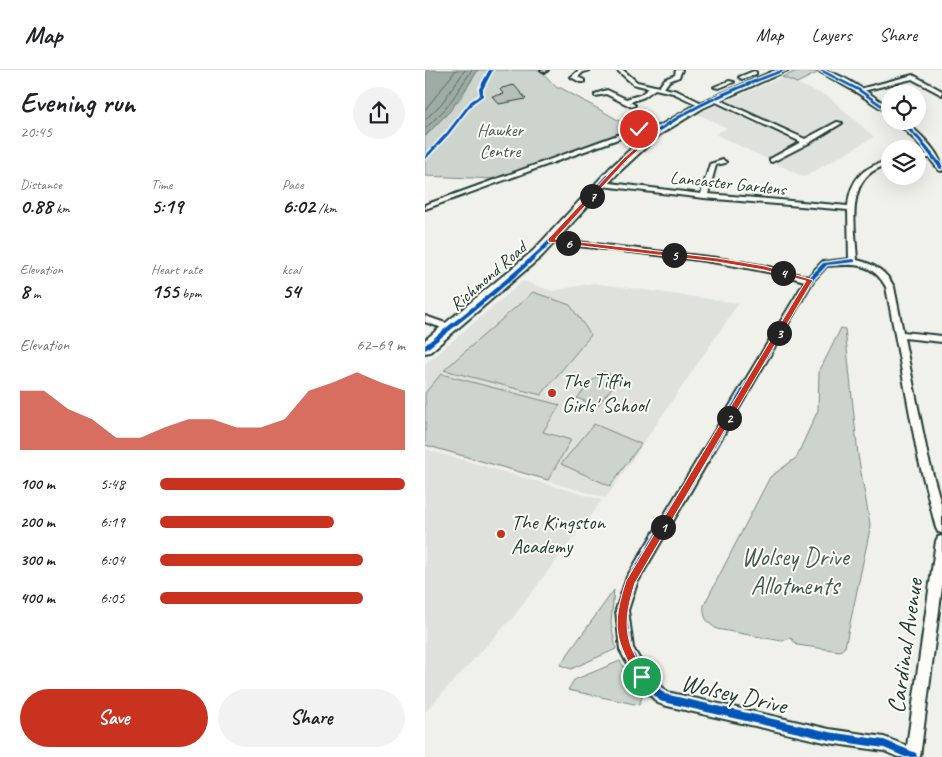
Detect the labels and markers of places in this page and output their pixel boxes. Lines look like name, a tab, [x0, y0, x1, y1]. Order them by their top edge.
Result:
pin	[618, 108, 660, 150]
pin: 7	[579, 184, 605, 208]
pin: 6	[555, 230, 581, 256]
pin: 5	[661, 242, 687, 268]
pin: 4	[771, 260, 795, 286]
pin: 3	[767, 320, 791, 346]
place label: The Tiffin Girls' School	[562, 368, 651, 418]
marker: The Tiffin Girls' School	[546, 387, 558, 399]
pin: 2	[717, 406, 741, 430]
place label: The Kingston Academy	[511, 509, 606, 559]
pin: 1	[651, 514, 675, 540]
marker: The Kingston Academy	[495, 528, 507, 540]
pin	[621, 656, 663, 698]

